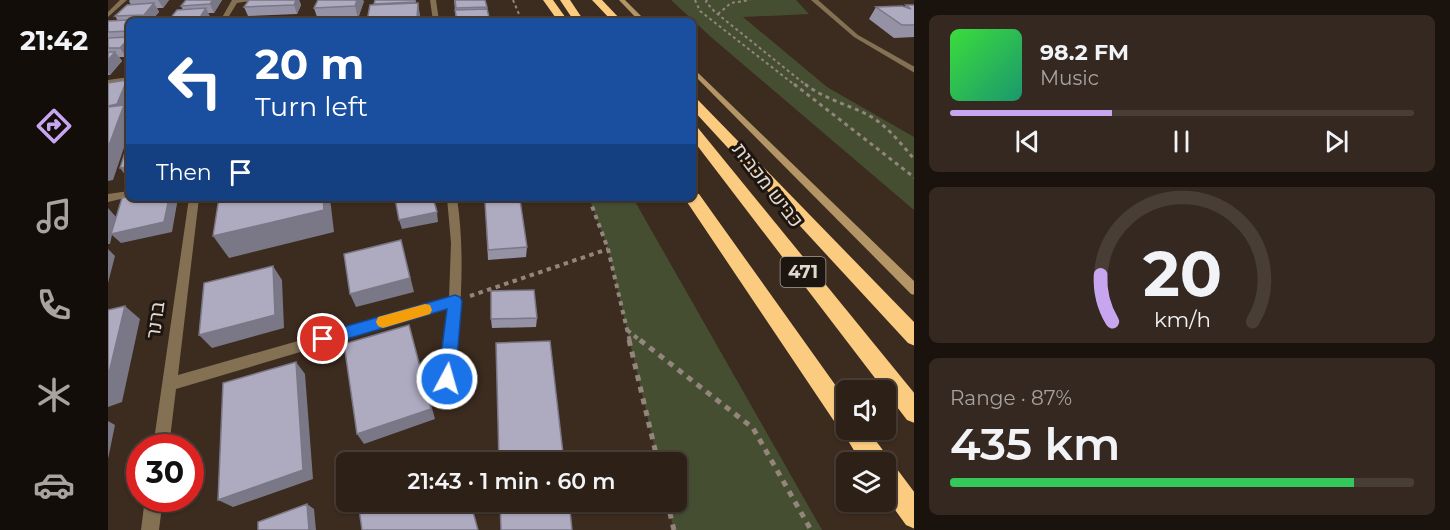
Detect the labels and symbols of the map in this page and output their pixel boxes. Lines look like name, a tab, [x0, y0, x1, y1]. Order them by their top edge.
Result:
street label: כביש מכבית	[727, 138, 809, 232]
road number: 471	[780, 257, 826, 287]
street label: ברנר	[141, 299, 170, 340]
pin	[297, 313, 348, 364]
position arrow	[415, 347, 479, 411]
speed limit sign: 30	[126, 434, 204, 512]

